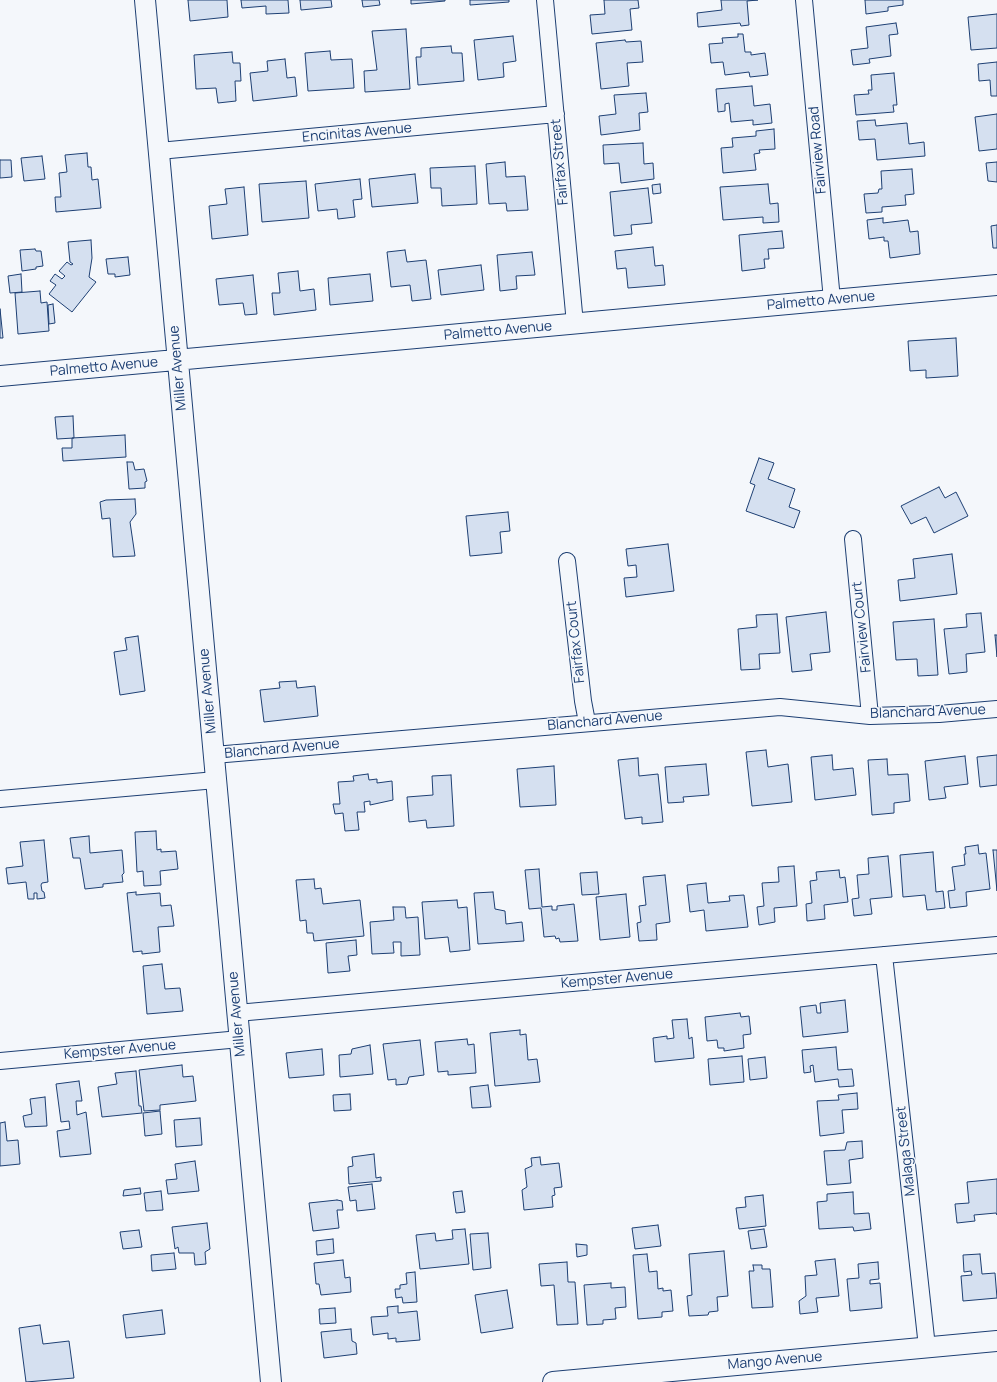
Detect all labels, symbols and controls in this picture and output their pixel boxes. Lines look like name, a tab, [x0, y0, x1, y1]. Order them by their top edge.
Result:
street label: Fairview Road	[806, 105, 830, 195]
street label: Fairfax Street	[548, 118, 572, 206]
street label: Encinitas Avenue	[301, 120, 413, 146]
street label: Palmetto Avenue	[766, 288, 876, 314]
street label: Palmetto Avenue	[443, 318, 553, 344]
street label: Miller Avenue	[166, 325, 190, 411]
street label: Palmetto Avenue	[49, 354, 159, 380]
street label: Fairview Court	[849, 580, 875, 674]
street label: Fairfax Court	[563, 600, 589, 684]
street label: Miller Avenue	[196, 648, 220, 734]
street label: Blanchard Avenue	[870, 702, 986, 722]
street label: Blanchard Avenue	[547, 708, 663, 734]
street label: Blanchard Avenue	[224, 736, 340, 762]
street label: Kempster Avenue	[560, 966, 674, 992]
street label: Miller Avenue	[225, 971, 249, 1057]
street label: Kempster Avenue	[63, 1037, 177, 1063]
street label: Malaga Street	[893, 1105, 919, 1197]
street label: Mango Avenue	[727, 1348, 823, 1374]

